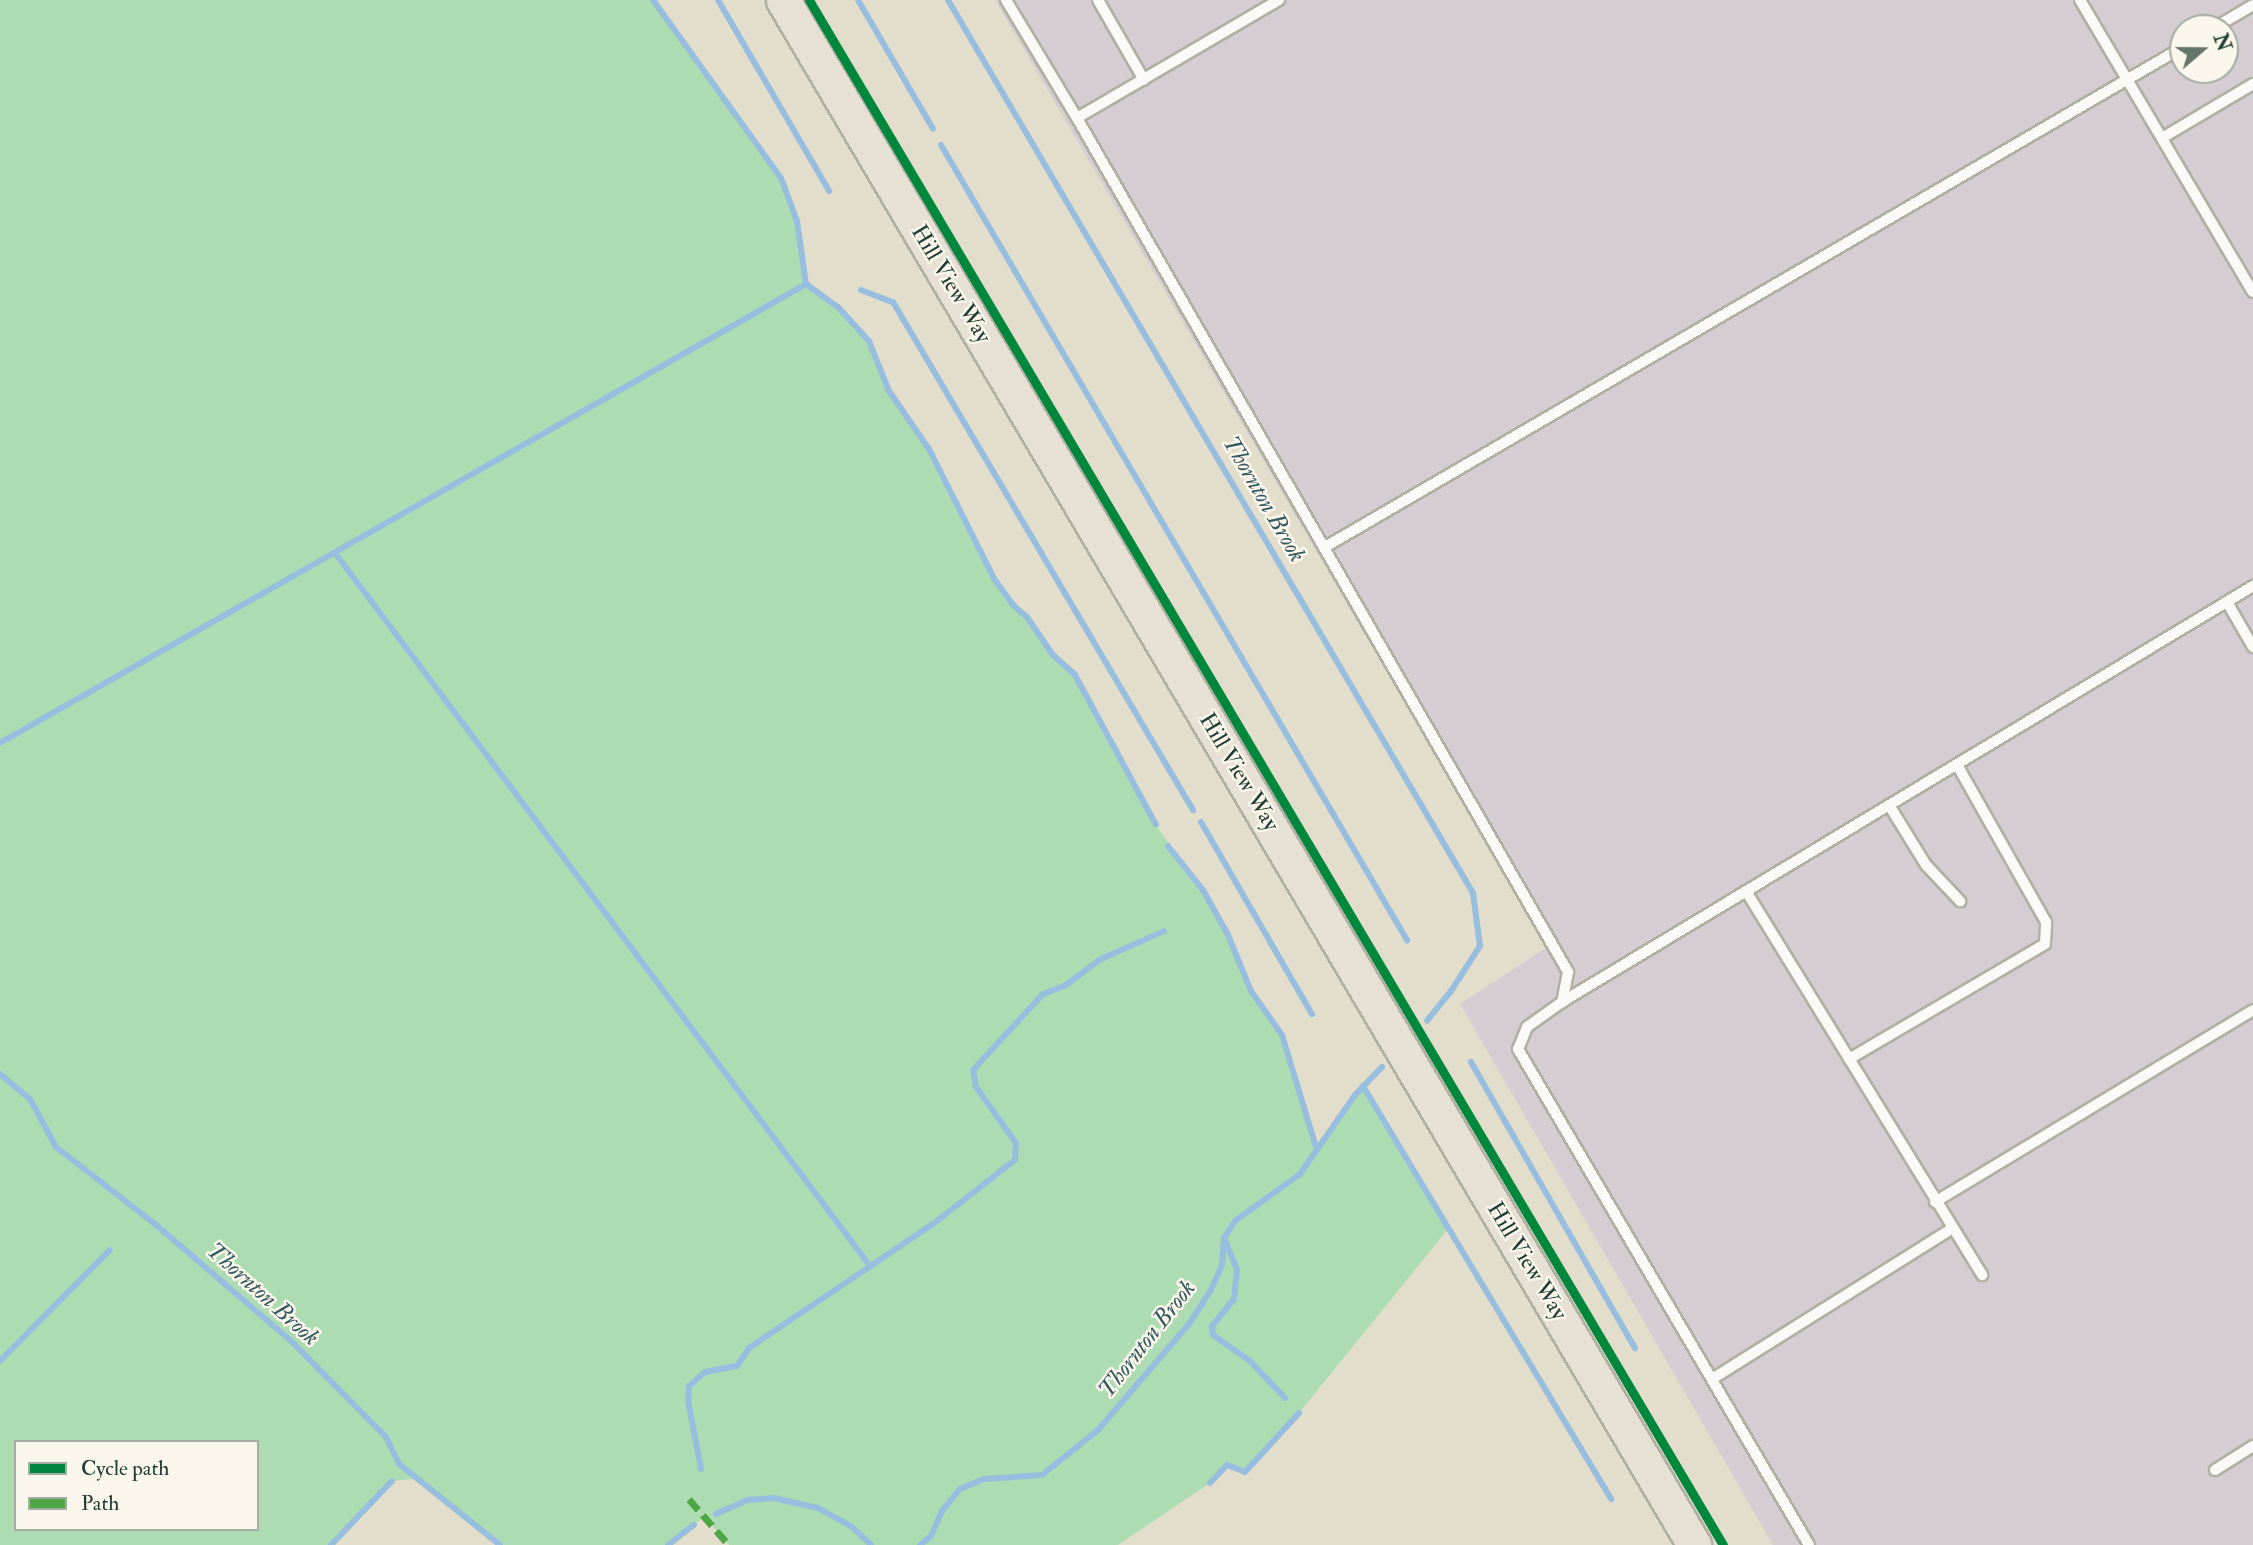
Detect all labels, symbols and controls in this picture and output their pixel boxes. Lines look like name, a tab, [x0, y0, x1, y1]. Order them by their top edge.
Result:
north arrow	[2169, 14, 2239, 84]
text: N	[2208, 30, 2236, 55]
street label: Hill View Way	[905, 220, 997, 348]
water label: Thornton Brook	[1216, 431, 1312, 567]
street label: Hill View Way	[1193, 708, 1285, 836]
street label: Hill View Way	[1481, 1197, 1573, 1325]
water label: Thornton Brook	[201, 1236, 325, 1352]
water label: Thornton Brook	[1092, 1275, 1202, 1403]
legend	[14, 1440, 259, 1531]
text: Cycle path	[81, 1455, 169, 1482]
text: Path	[81, 1490, 119, 1517]

